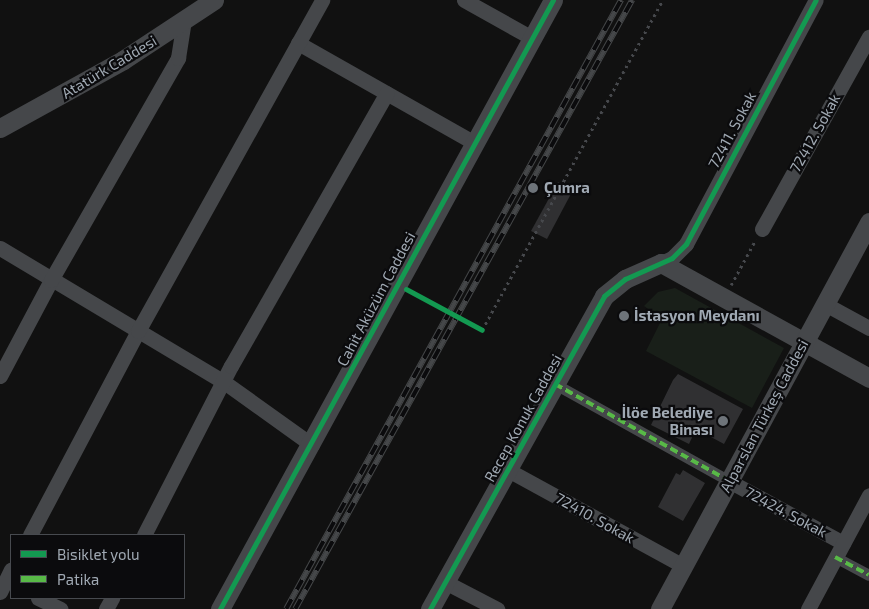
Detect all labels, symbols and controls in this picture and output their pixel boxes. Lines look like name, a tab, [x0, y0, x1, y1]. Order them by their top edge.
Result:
street label: Atatürk Caddesi	[58, 32, 160, 102]
street label: 72411. Sokak	[704, 88, 760, 172]
street label: 72412. Sokak	[786, 91, 844, 175]
place label: Çumra	[544, 179, 590, 197]
marker: Çumra	[526, 181, 540, 195]
street label: Cahit Aküzüm Caddesi	[333, 229, 419, 369]
place label: İstasyon Meydanı	[634, 307, 760, 325]
marker: İstasyon Meydanı	[618, 310, 630, 322]
street label: Alparslan Türkeş Caddesi	[716, 336, 812, 496]
street label: Recep Konuk Caddesi	[480, 351, 566, 485]
place label: İlöe Belediye Binası	[622, 403, 713, 438]
marker: İlöe Belediye Binası	[717, 415, 729, 427]
street label: 72424. Sokak	[742, 483, 830, 541]
street label: 72410. Sokak	[552, 489, 638, 547]
legend	[10, 534, 185, 599]
text: Bisiklet yolu	[57, 545, 140, 563]
text: Patika	[57, 570, 99, 588]

